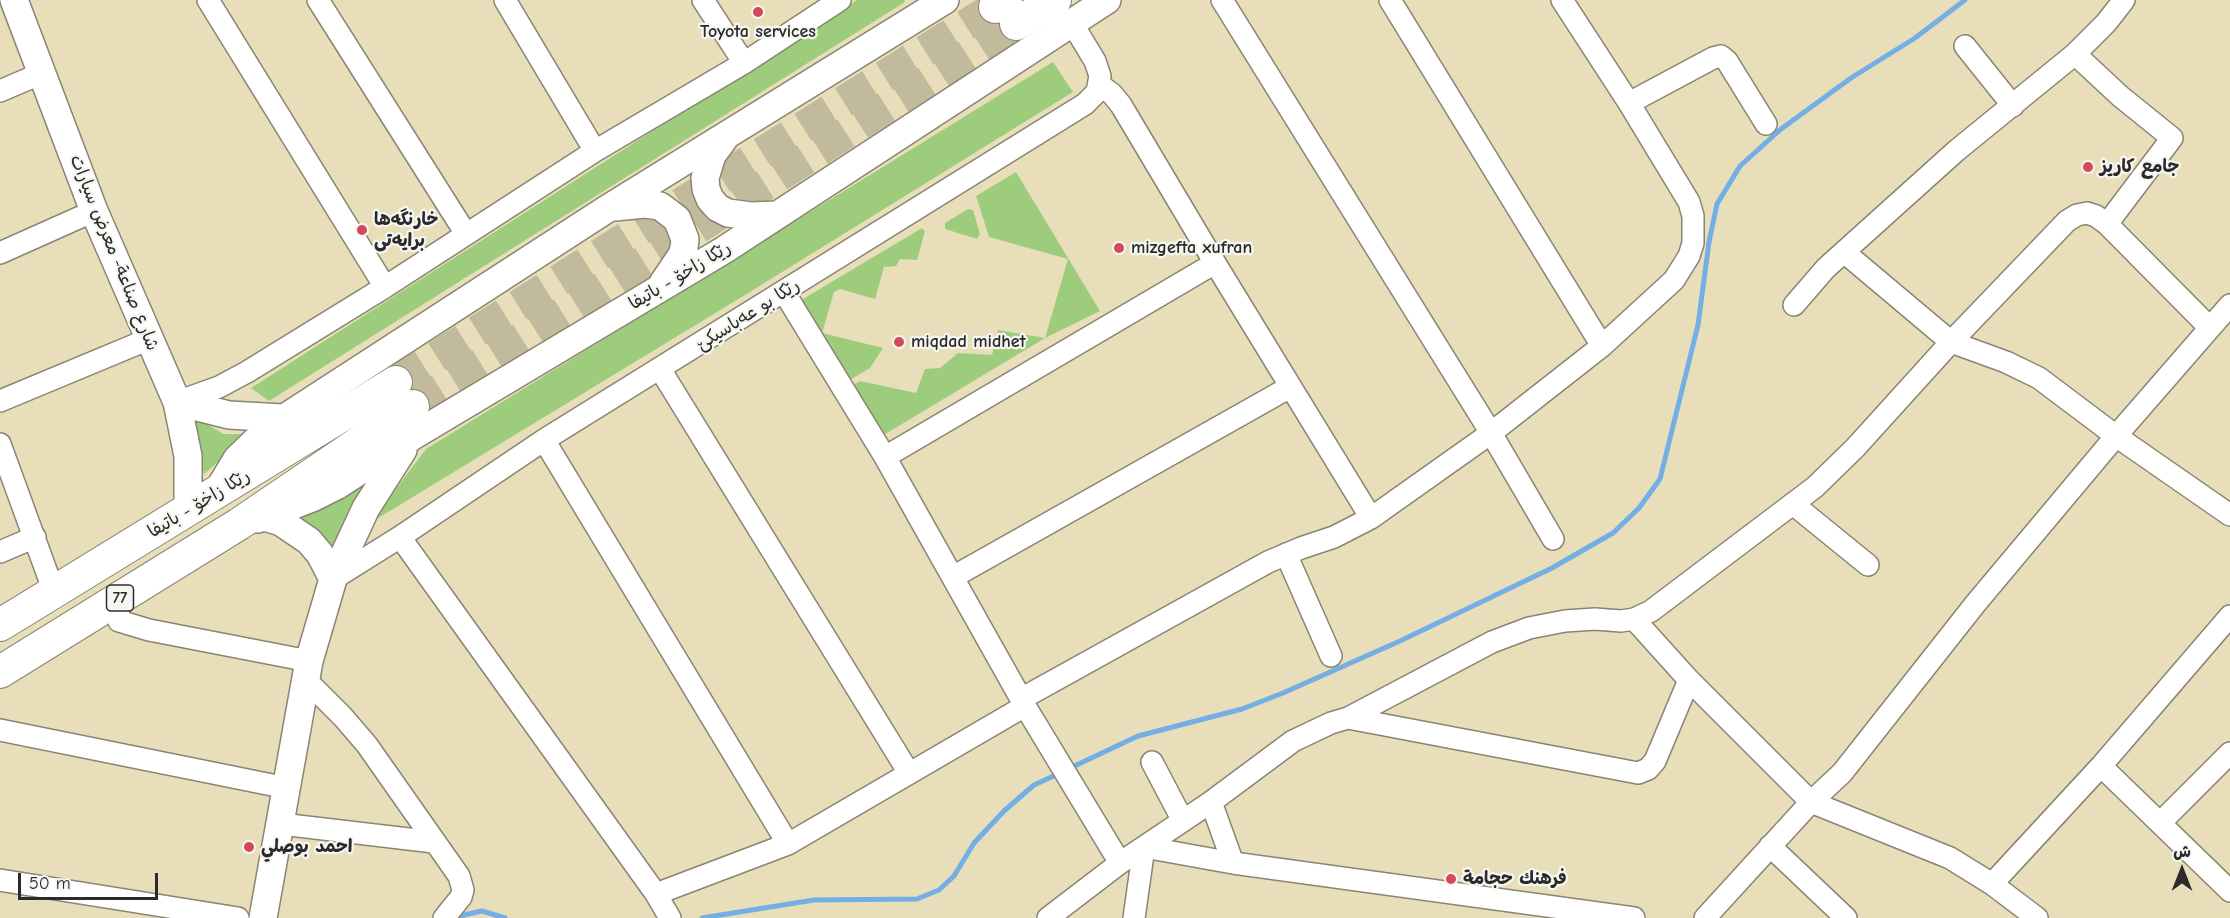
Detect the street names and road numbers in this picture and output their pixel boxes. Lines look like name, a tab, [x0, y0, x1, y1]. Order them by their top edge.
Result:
street label: شارع صناعة- معرض سيارات	[65, 152, 163, 354]
street label: رێکا زاخۆ - باتیفا	[625, 237, 735, 315]
street label: رێكا بو عه‌باسيكێ	[692, 275, 804, 355]
street label: رێکا زاخۆ - باتیفا	[144, 465, 254, 543]
road number: 77	[106, 585, 134, 611]

